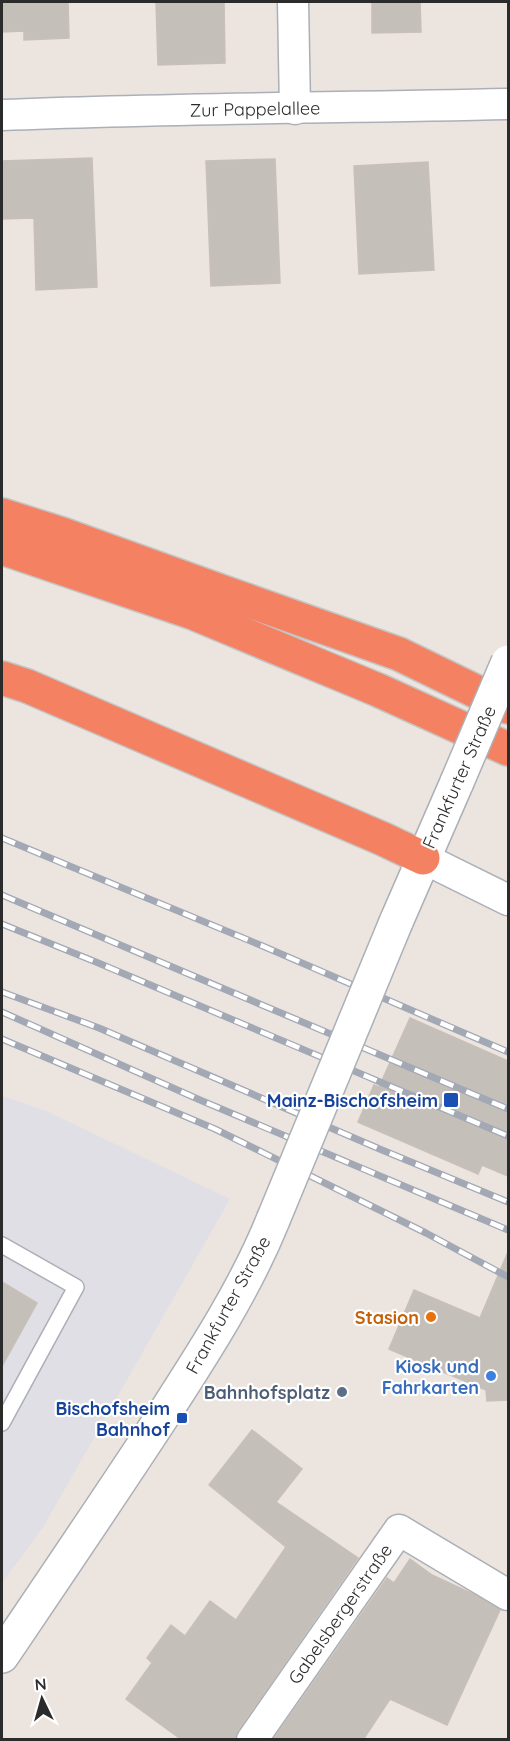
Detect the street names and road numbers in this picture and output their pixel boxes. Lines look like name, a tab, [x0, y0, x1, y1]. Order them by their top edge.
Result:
street label: Zur Pappelallee	[190, 96, 320, 122]
street label: Frankfurter Straße	[417, 702, 501, 852]
street label: Frankfurter Straße	[181, 1232, 275, 1378]
street label: Gabelsbergerstraße	[283, 1539, 397, 1689]

